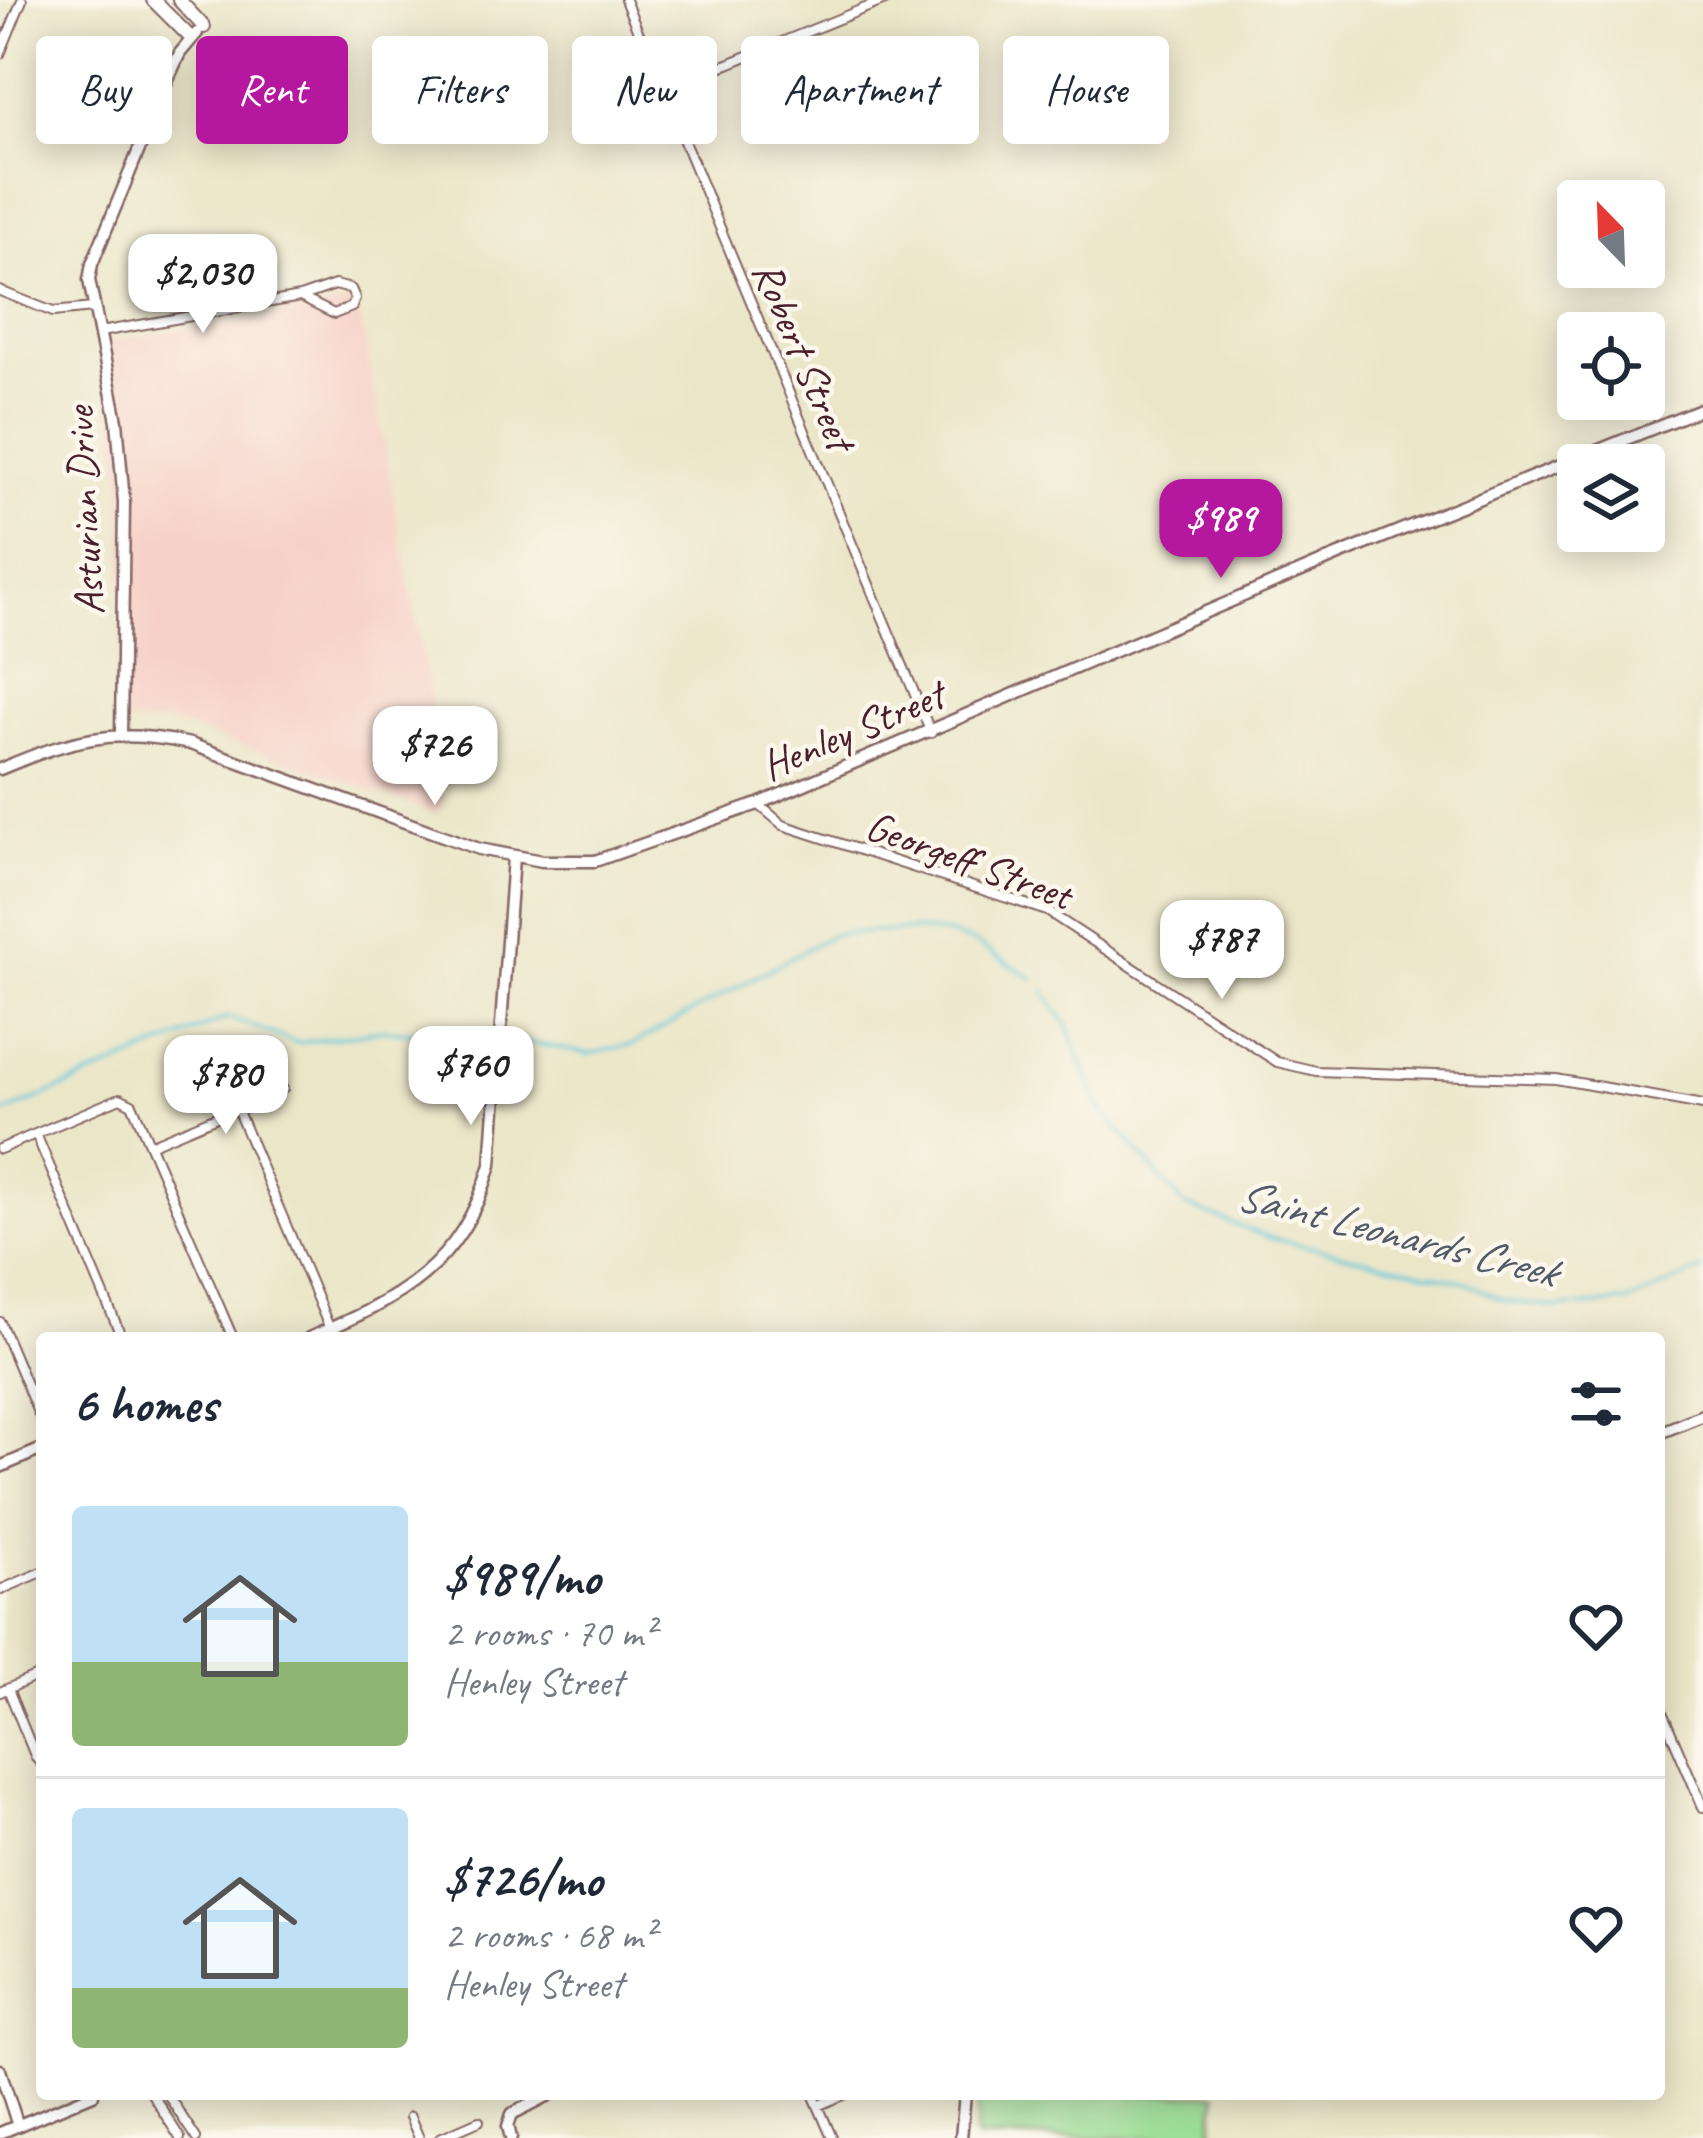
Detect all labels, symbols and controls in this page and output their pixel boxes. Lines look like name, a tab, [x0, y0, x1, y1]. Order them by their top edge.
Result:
chip: Buy	[36, 36, 172, 144]
chip: Rent	[196, 36, 348, 144]
chip: Filters	[372, 36, 548, 144]
chip: New	[572, 36, 717, 144]
chip: Apartment	[741, 36, 979, 144]
chip: House	[1003, 36, 1169, 144]
north arrow	[1557, 180, 1665, 288]
map controls	[1557, 180, 1665, 552]
pin: $2,030	[105, 234, 301, 336]
text: $2,030	[155, 248, 251, 297]
street label: Robert Street	[740, 253, 869, 462]
button: locate	[1557, 312, 1665, 420]
street label: Asturian Drive	[52, 403, 116, 616]
button: layers	[1557, 444, 1665, 552]
pin: $989	[1150, 479, 1292, 581]
text: $989	[1186, 493, 1256, 542]
street label: Henley Street	[753, 666, 956, 792]
pin: $726	[364, 706, 506, 808]
text: $726	[400, 720, 470, 769]
street label: Georgeff Street	[859, 799, 1082, 923]
pin: $787	[1151, 900, 1293, 1002]
text: $787	[1187, 914, 1257, 963]
pin: $760	[400, 1026, 542, 1128]
pin: $780	[155, 1035, 297, 1137]
text: $760	[436, 1040, 506, 1089]
text: $780	[191, 1049, 261, 1098]
water label: Saint Leonards Creek	[1231, 1166, 1568, 1302]
icon: filters	[1563, 1371, 1629, 1437]
text: 6 homes	[72, 1372, 217, 1436]
text: $989/mo	[444, 1545, 600, 1609]
icon: home	[168, 1554, 312, 1698]
icon: heart	[1563, 1593, 1629, 1659]
text: 2 rooms · 70 m²	[444, 1609, 655, 1658]
text: Henley Street	[444, 1658, 623, 1707]
text: $726/mo	[444, 1847, 602, 1911]
icon: home	[168, 1856, 312, 2000]
icon: heart	[1563, 1895, 1629, 1961]
text: 2 rooms · 68 m²	[444, 1911, 655, 1960]
text: Henley Street	[444, 1960, 623, 2009]

